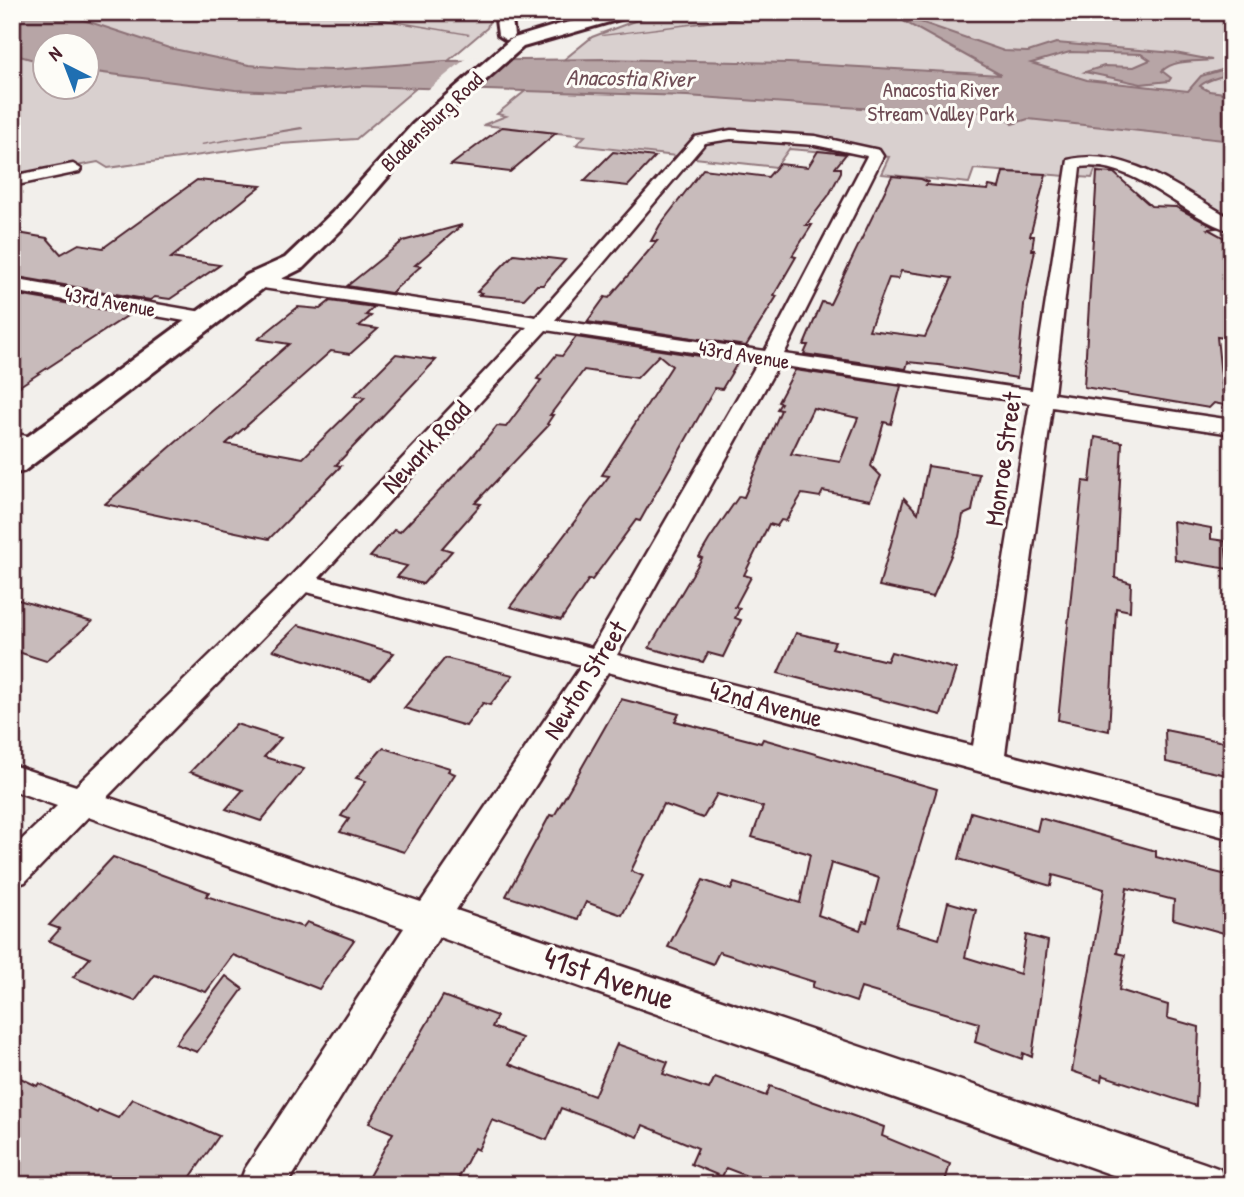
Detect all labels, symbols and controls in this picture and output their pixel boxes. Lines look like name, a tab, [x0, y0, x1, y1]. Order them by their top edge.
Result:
north arrow	[32, 32, 102, 102]
text: N	[42, 40, 67, 66]
water label: Anacostia River	[566, 61, 697, 94]
street label: Bladensburg Road	[374, 65, 489, 178]
park label: Anacostia River Stream Valley Park	[868, 75, 1015, 128]
street label: 43rd Avenue	[62, 279, 158, 324]
street label: 43rd Avenue	[697, 333, 792, 376]
street label: Monroe Street	[976, 389, 1029, 528]
street label: Newark Road	[373, 392, 478, 501]
street label: Newton Street	[534, 613, 635, 746]
street label: 42nd Avenue	[706, 672, 827, 735]
street label: 41st Avenue	[538, 935, 680, 1020]

